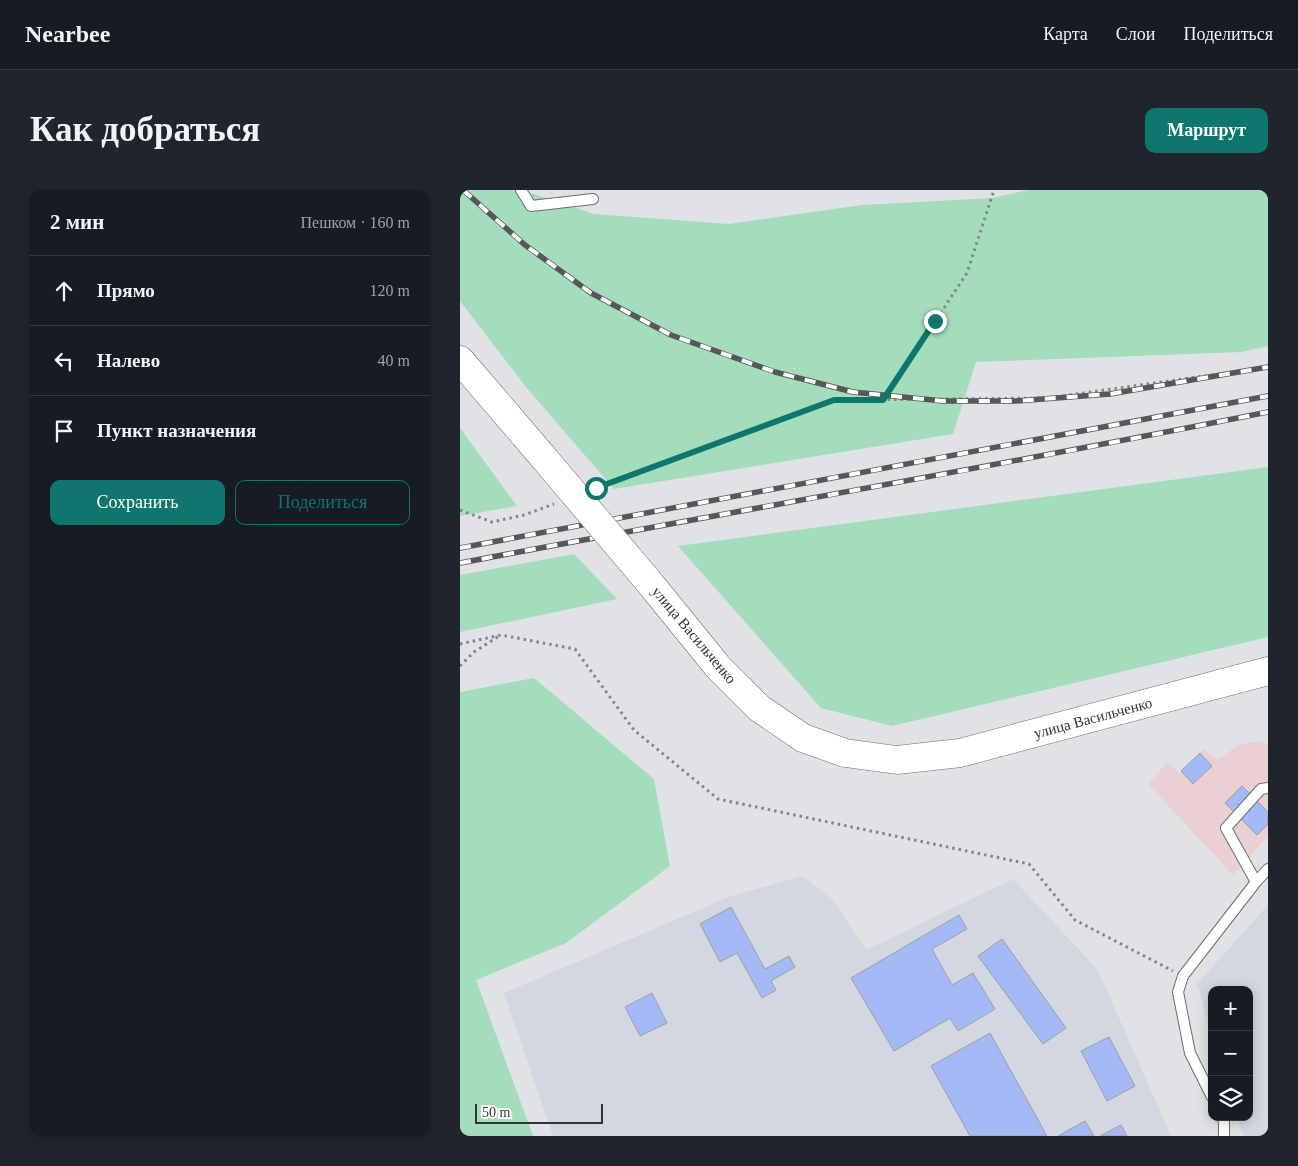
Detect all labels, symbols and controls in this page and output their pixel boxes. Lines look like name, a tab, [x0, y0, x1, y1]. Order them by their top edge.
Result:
text: Nearbee	[25, 21, 110, 47]
text: Карта	[1043, 24, 1088, 44]
text: Слои	[1116, 24, 1155, 44]
text: Поделиться	[1183, 24, 1273, 44]
button: Маршрут	[1145, 108, 1268, 153]
text: Как добраться	[30, 110, 260, 149]
text: 2 мин	[50, 210, 104, 234]
text: Пешком · 160 m	[300, 214, 410, 231]
icon: ahead	[50, 277, 78, 305]
text: Прямо	[97, 280, 155, 301]
text: 120 m	[370, 282, 410, 299]
route end	[924, 310, 947, 333]
icon: left	[50, 347, 78, 375]
text: Налево	[97, 350, 160, 371]
text: 40 m	[378, 352, 410, 369]
icon: arrive	[50, 417, 78, 445]
text: Пункт назначения	[97, 420, 256, 441]
route start	[585, 477, 608, 500]
button: Сохранить	[50, 480, 225, 525]
button: Поделиться	[235, 480, 410, 525]
street label: улица Васильченко	[649, 583, 739, 687]
street label: улица Васильченко	[1032, 695, 1154, 741]
map controls	[1208, 986, 1253, 1121]
button: +	[1208, 986, 1253, 1031]
button: −	[1208, 1031, 1253, 1076]
button: layers	[1208, 1076, 1253, 1121]
scale bar	[475, 1101, 602, 1124]
text: 50 m	[482, 1105, 510, 1120]

